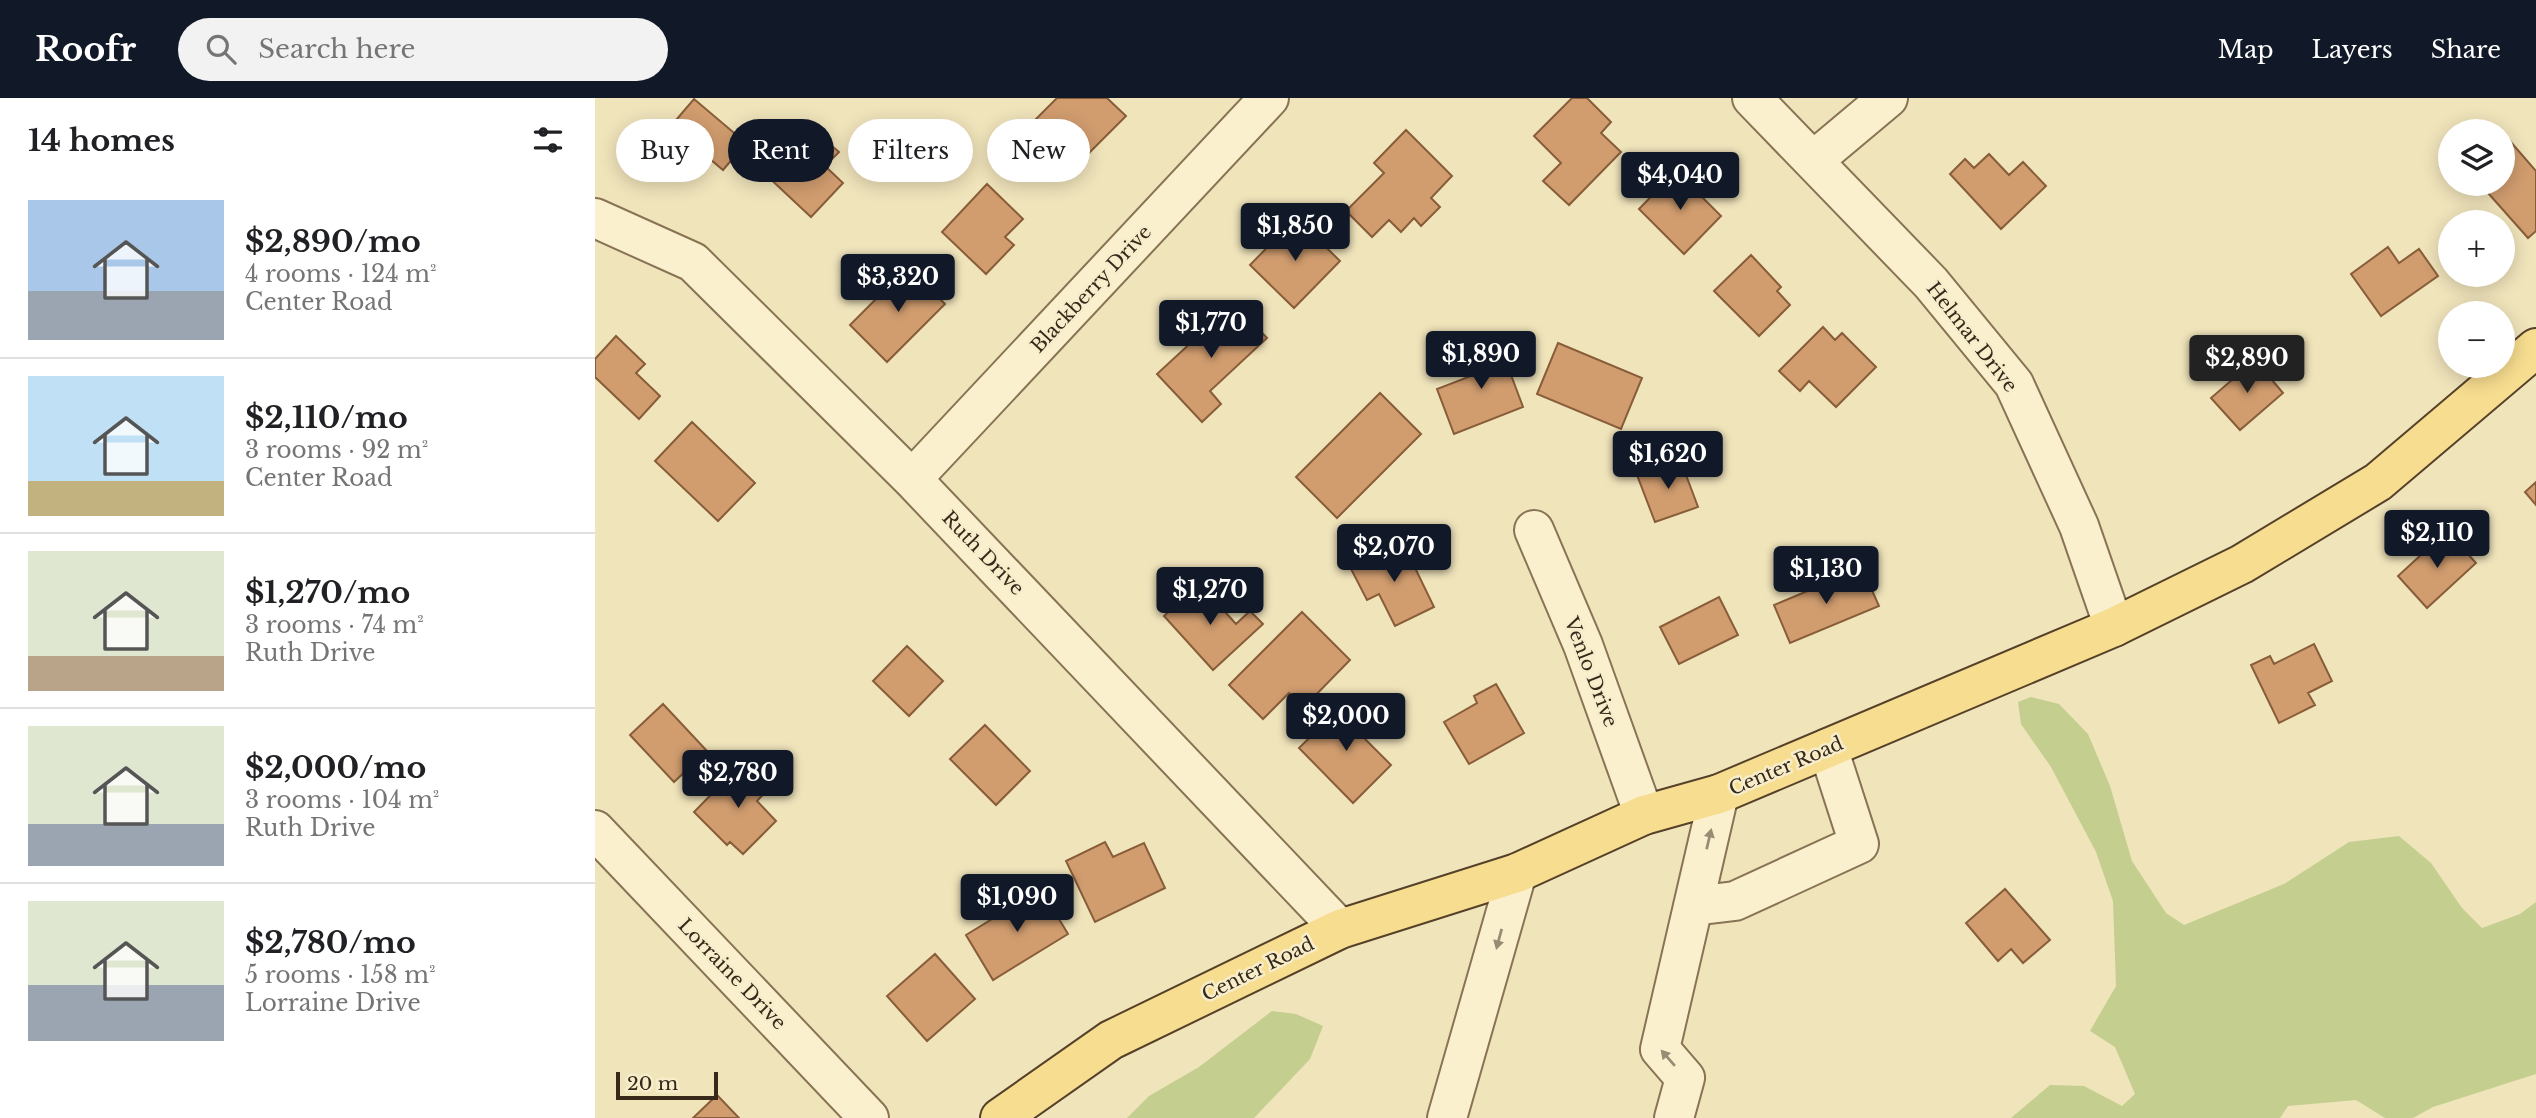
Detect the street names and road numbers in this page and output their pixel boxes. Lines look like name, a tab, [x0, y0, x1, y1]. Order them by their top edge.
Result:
street label: Blackberry Drive	[1026, 220, 1156, 358]
street label: Helmar Drive	[1922, 277, 2022, 397]
street label: Ruth Drive	[937, 506, 1029, 600]
street label: Venlo Drive	[1559, 613, 1622, 730]
street label: Center Road	[1725, 732, 1847, 800]
street label: Lorraine Drive	[673, 914, 791, 1034]
street label: Center Road	[1198, 932, 1318, 1006]

